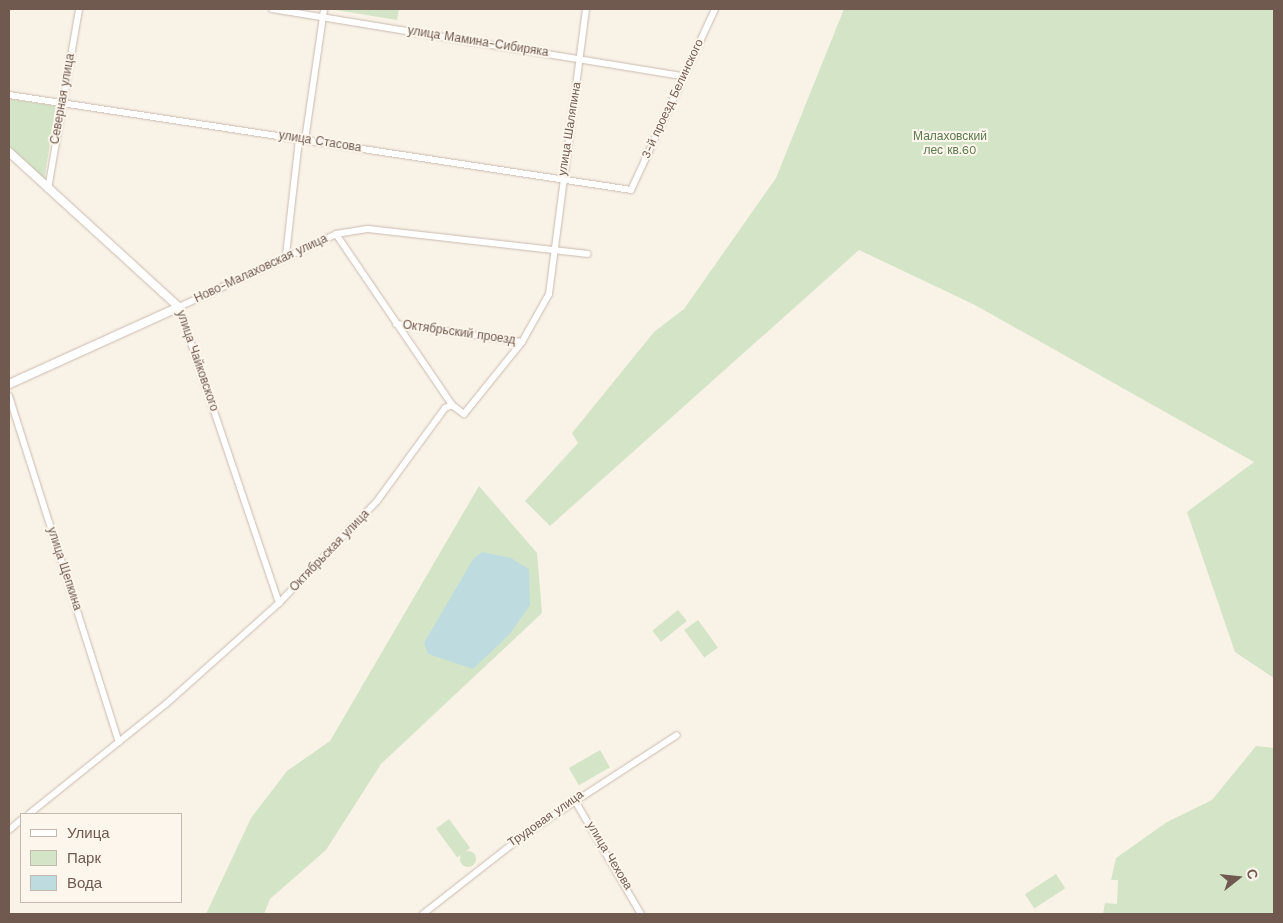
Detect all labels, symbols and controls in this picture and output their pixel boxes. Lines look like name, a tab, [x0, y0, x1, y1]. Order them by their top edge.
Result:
street label: улица Мамина-Сибиряка	[407, 24, 549, 60]
street label: 3-й проезд Белинского	[639, 37, 707, 161]
street label: Северная улица	[48, 53, 78, 145]
street label: улица Шаляпина	[555, 81, 585, 177]
street label: улица Стасова	[278, 128, 362, 156]
park label: Малаховский лес кв.60	[913, 130, 987, 158]
street label: Ново-Малаховская улица	[192, 232, 330, 306]
street label: улица Чайковского	[173, 309, 221, 413]
street label: Октябрьский проезд	[402, 318, 516, 348]
street label: Октябрьская улица	[287, 507, 373, 595]
street label: улица Щепкина	[44, 526, 84, 612]
street label: Трудовая улица	[505, 788, 587, 850]
legend	[20, 813, 182, 903]
street label: улица Чехова	[583, 819, 635, 893]
text: Улица	[67, 824, 110, 842]
text: Парк	[67, 849, 101, 867]
north arrow	[1213, 853, 1263, 903]
text: С	[1243, 867, 1262, 881]
text: Вода	[67, 874, 102, 892]

